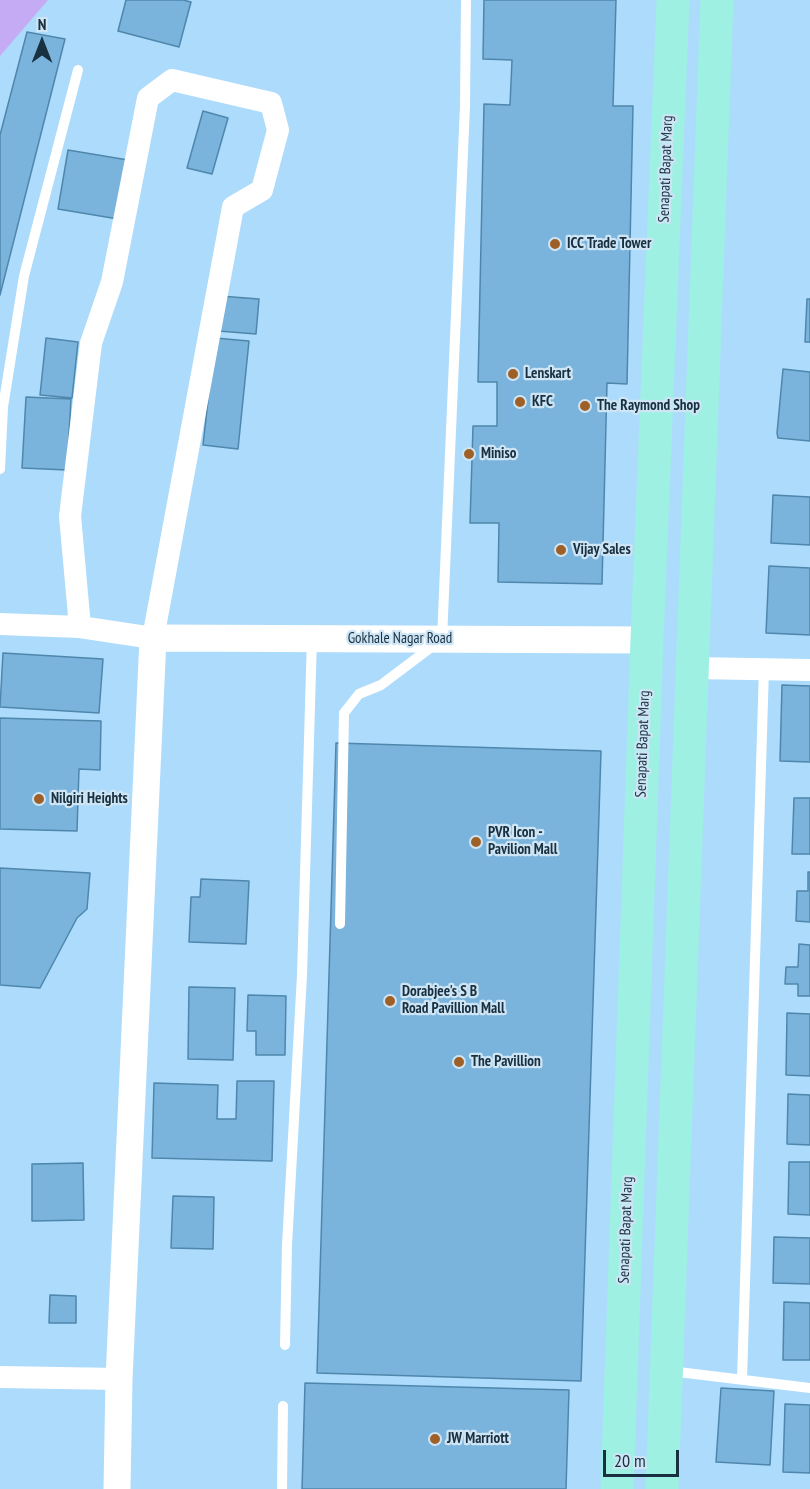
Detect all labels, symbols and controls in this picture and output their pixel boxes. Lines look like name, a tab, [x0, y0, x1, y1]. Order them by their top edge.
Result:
north arrow	[12, 12, 72, 72]
text: N	[38, 14, 46, 34]
street label: Senapati Bapat Marg	[655, 115, 677, 223]
place label: ICC Trade Tower	[567, 235, 651, 253]
marker: ICC Trade Tower	[548, 237, 562, 251]
place label: Lenskart	[525, 365, 571, 383]
marker: Lenskart	[506, 367, 520, 381]
place label: KFC	[532, 393, 553, 411]
marker: KFC	[513, 395, 527, 409]
place label: The Raymond Shop	[597, 397, 700, 415]
marker: The Raymond Shop	[578, 399, 592, 413]
place label: Miniso	[481, 445, 516, 463]
marker: Miniso	[462, 447, 476, 461]
place label: Vijay Sales	[573, 541, 631, 559]
marker: Vijay Sales	[554, 543, 568, 557]
street label: Gokhale Nagar Road	[348, 630, 452, 648]
street label: Senapati Bapat Marg	[632, 690, 654, 798]
place label: Nilgiri Heights	[51, 790, 128, 808]
marker: Nilgiri Heights	[32, 792, 46, 806]
place label: PVR Icon - Pavilion Mall	[488, 824, 557, 859]
marker: PVR Icon - Pavilion Mall	[469, 835, 483, 849]
place label: Dorabjee's S B Road Pavillion Mall	[402, 983, 505, 1018]
marker: Dorabjee's S B Road Pavillion Mall	[383, 994, 397, 1008]
place label: The Pavillion	[471, 1053, 541, 1071]
marker: The Pavillion	[452, 1055, 466, 1069]
street label: Senapati Bapat Marg	[615, 1176, 637, 1284]
place label: JW Marriott	[447, 1430, 509, 1448]
marker: JW Marriott	[428, 1432, 442, 1446]
scale bar	[606, 1438, 682, 1476]
text: 20 m	[614, 1449, 646, 1472]

